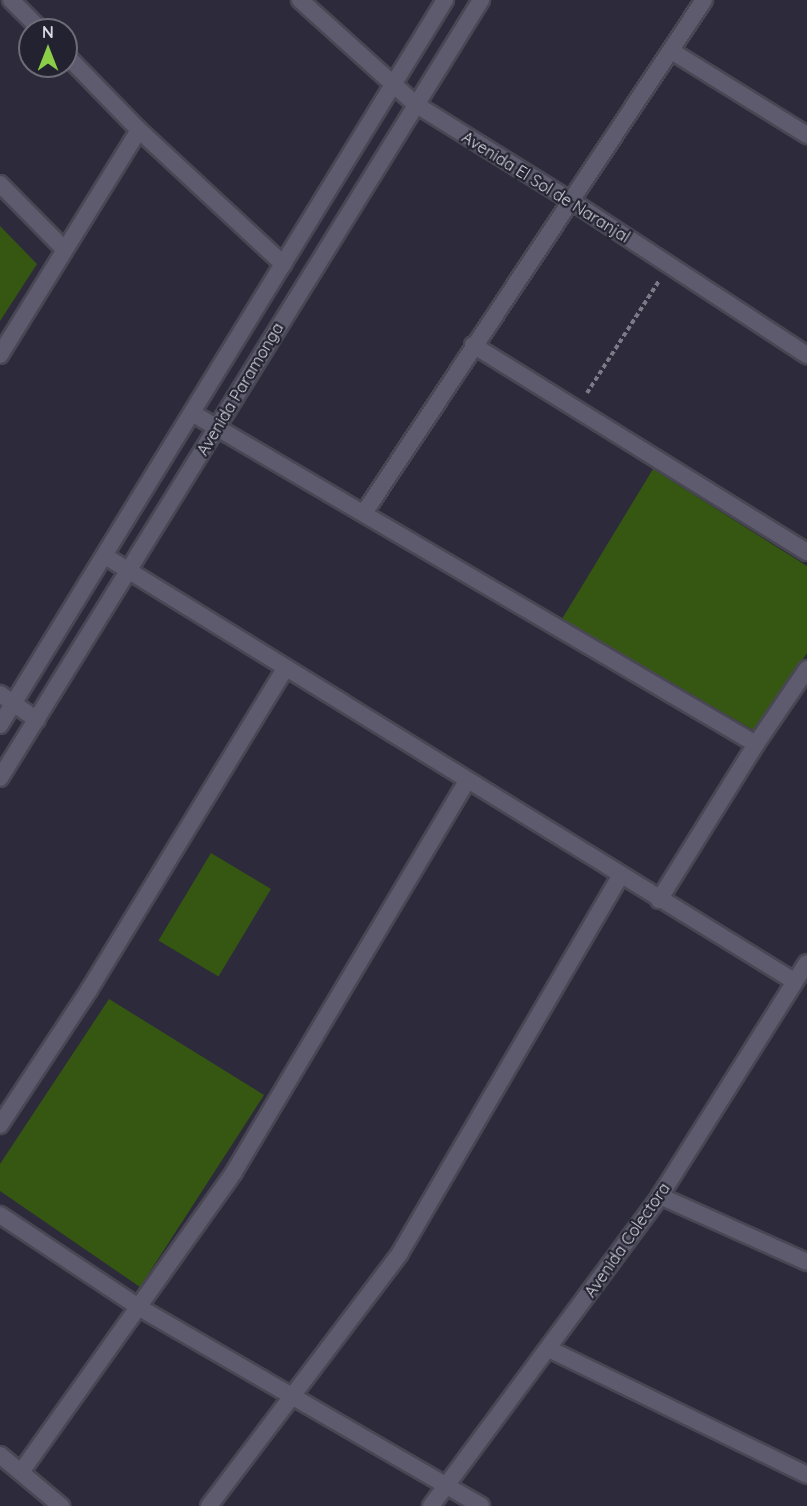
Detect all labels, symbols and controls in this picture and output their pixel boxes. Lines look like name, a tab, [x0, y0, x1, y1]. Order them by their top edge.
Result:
north arrow	[18, 18, 78, 78]
text: N	[42, 22, 54, 42]
street label: Avenida El Sol de Naranjal	[458, 127, 634, 247]
street label: Avenida Paramonga	[193, 319, 287, 459]
street label: Avenida Colectora	[580, 1179, 674, 1301]

